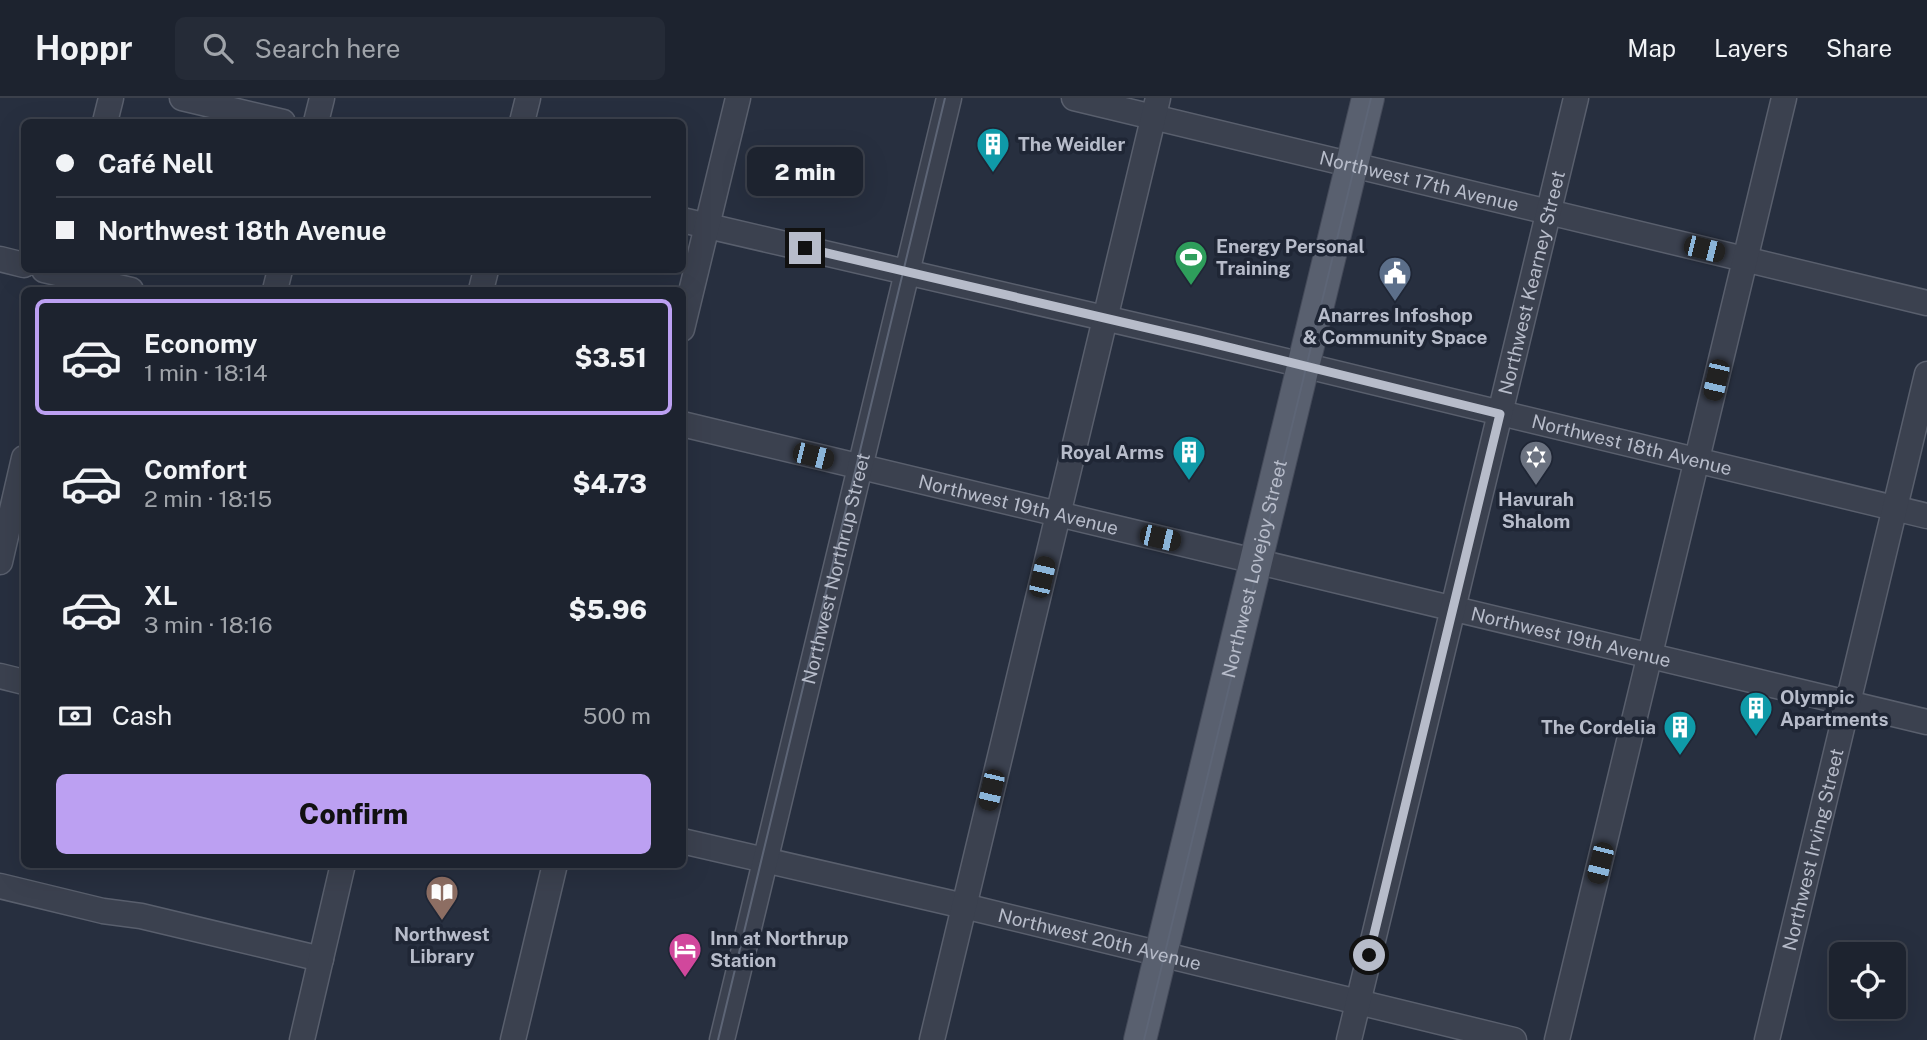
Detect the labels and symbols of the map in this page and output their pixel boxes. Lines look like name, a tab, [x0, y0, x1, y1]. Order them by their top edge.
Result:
building icon: The Weidler	[974, 125, 1012, 174]
place label: The Weidler	[1018, 133, 1125, 155]
callout: 2 min	[747, 146, 863, 195]
street label: Northwest 17th Avenue	[1317, 146, 1521, 216]
street label: Northwest Kearney Street	[1494, 168, 1569, 397]
route end	[789, 232, 821, 264]
car	[1682, 234, 1727, 264]
place label: Energy Personal Training	[1216, 235, 1365, 279]
sports icon: Energy Personal Training	[1172, 238, 1210, 287]
public building icon: Anarres Infoshop & Community Space	[1376, 254, 1414, 303]
place label: Anarres Infoshop & Community Space	[1303, 304, 1488, 348]
car	[1702, 357, 1731, 403]
street label: Northwest 18th Avenue	[1529, 410, 1734, 479]
building icon: Royal Arms	[1170, 433, 1208, 482]
synagogue icon: Havurah Shalom	[1517, 438, 1555, 487]
car	[791, 441, 836, 471]
place label: Royal Arms	[1060, 441, 1164, 463]
street label: Northwest Northrup Street	[797, 451, 874, 686]
street label: Northwest Lovejoy Street	[1217, 457, 1291, 680]
street label: Northwest 19th Avenue	[916, 470, 1121, 539]
place label: Havurah Shalom	[1498, 488, 1574, 532]
car	[1138, 523, 1183, 553]
car	[1028, 554, 1057, 600]
street label: Northwest 19th Avenue	[1469, 602, 1673, 671]
place label: Olympic Apartments	[1780, 686, 1888, 730]
building icon: Olympic Apartments	[1737, 689, 1775, 738]
building icon: The Cordelia	[1661, 708, 1699, 757]
place label: The Cordelia	[1541, 716, 1656, 738]
street label: Northwest Irving Street	[1778, 746, 1848, 953]
car	[977, 767, 1006, 813]
car	[1585, 840, 1616, 886]
library icon: Northwest Library	[423, 873, 461, 922]
street label: Northwest 20th Avenue	[996, 904, 1203, 974]
place label: Northwest Library	[394, 923, 490, 967]
place label: Inn at Northrup Station	[710, 927, 848, 971]
hotel icon: Inn at Northrup Station	[666, 930, 704, 979]
route start	[1353, 939, 1385, 971]

